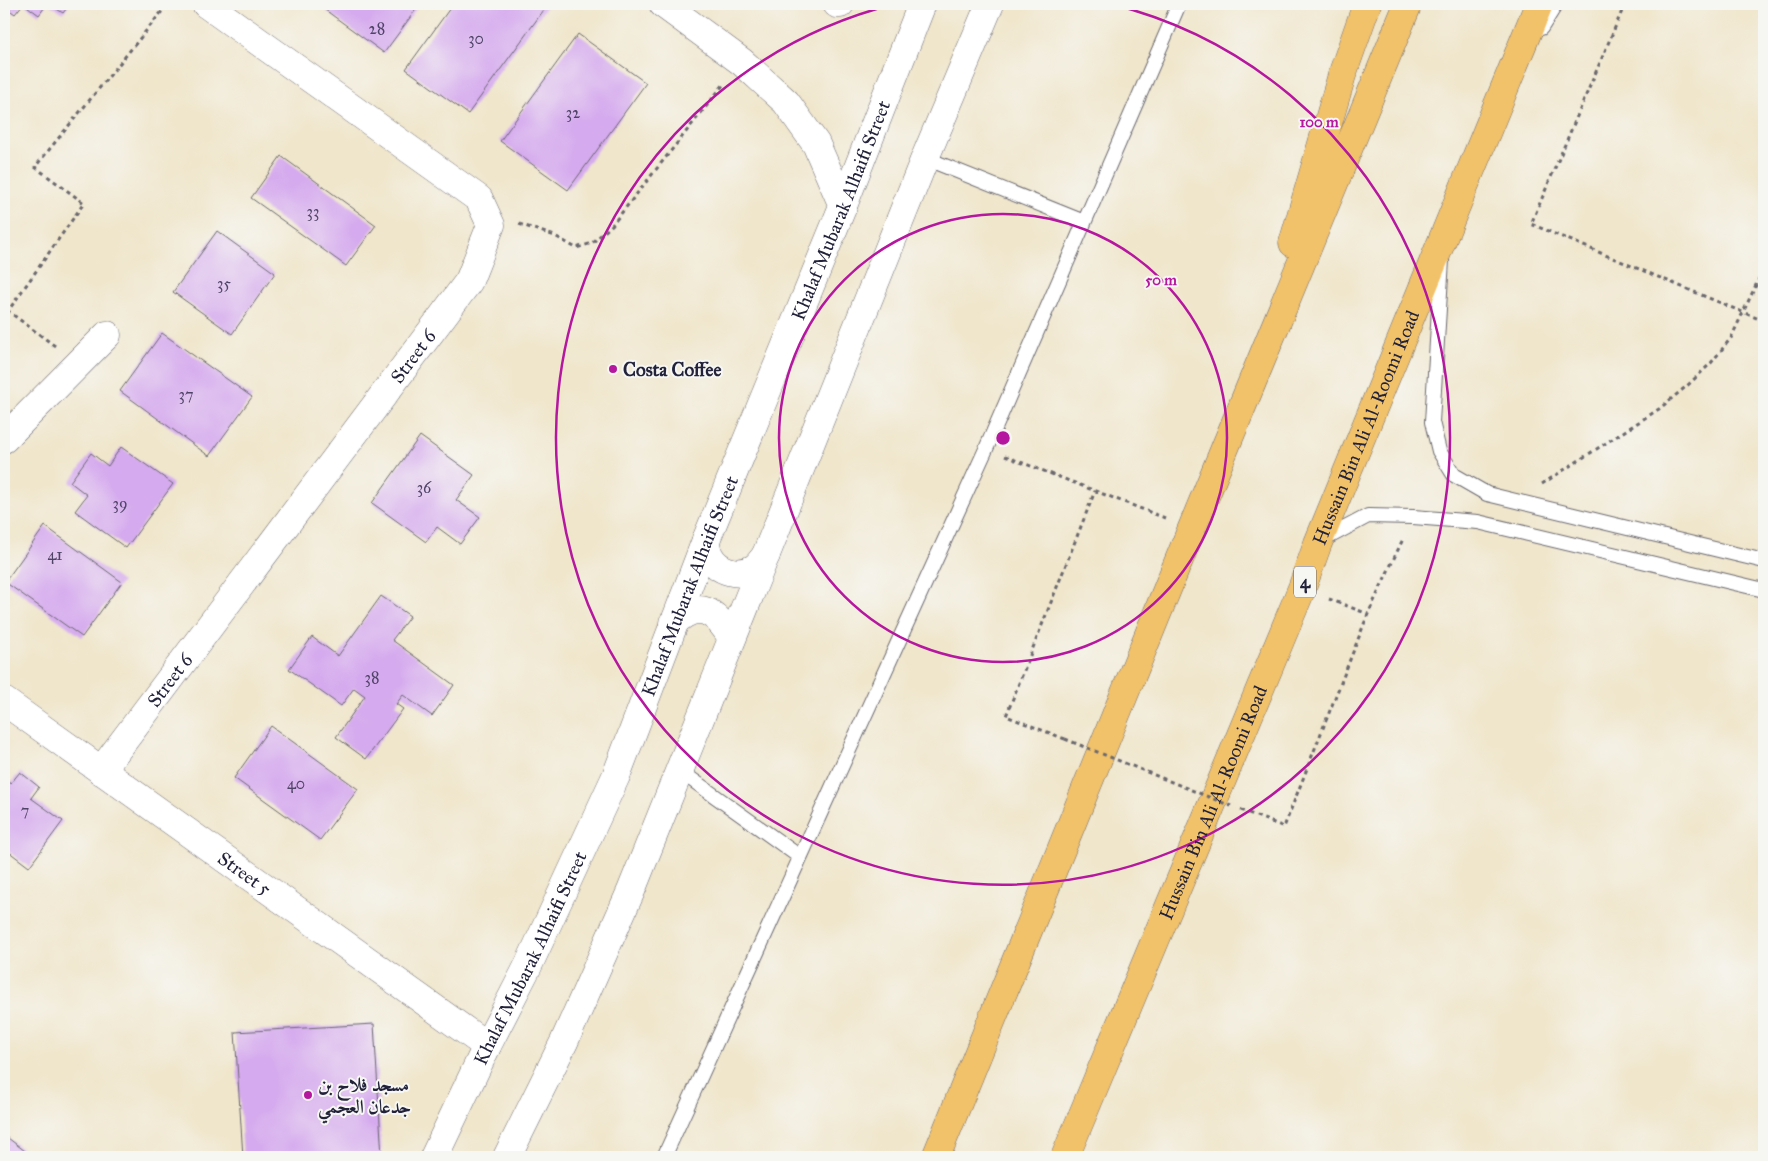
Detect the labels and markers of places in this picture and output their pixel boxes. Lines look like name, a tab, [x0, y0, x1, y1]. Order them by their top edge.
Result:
place label: Costa Coffee	[623, 358, 721, 381]
marker: Costa Coffee	[607, 363, 619, 375]
centre of rings	[994, 429, 1012, 447]
place label: مسجد فلاح بن جدعان العجمي	[318, 1073, 411, 1124]
marker: مسجد فلاح بن جدعان العجمي	[302, 1089, 314, 1101]

